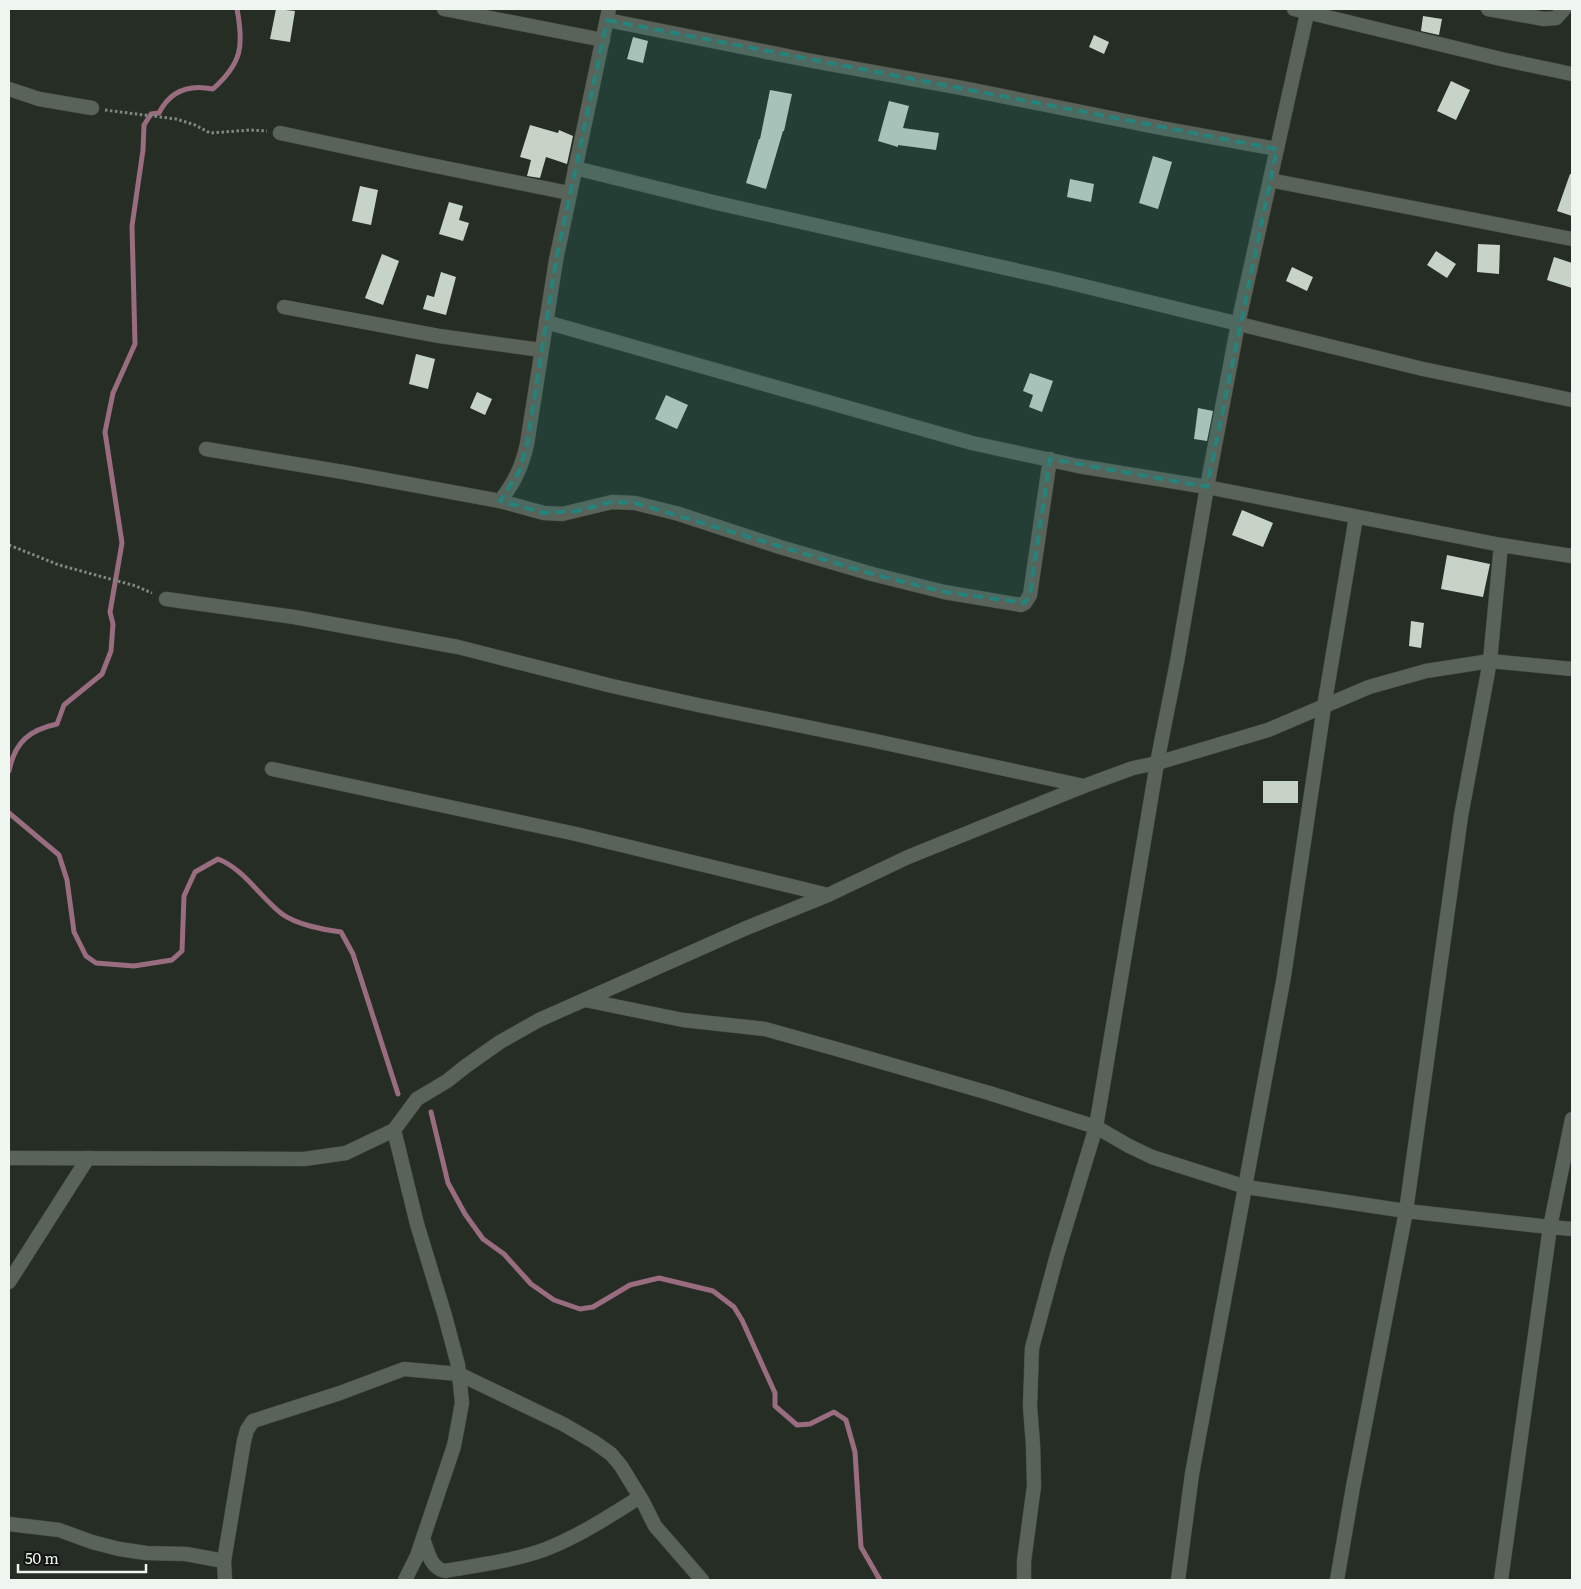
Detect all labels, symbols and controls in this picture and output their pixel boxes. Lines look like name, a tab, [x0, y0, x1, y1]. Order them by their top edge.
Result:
scale bar	[18, 1542, 145, 1574]
text: 50 m	[25, 1546, 59, 1569]

